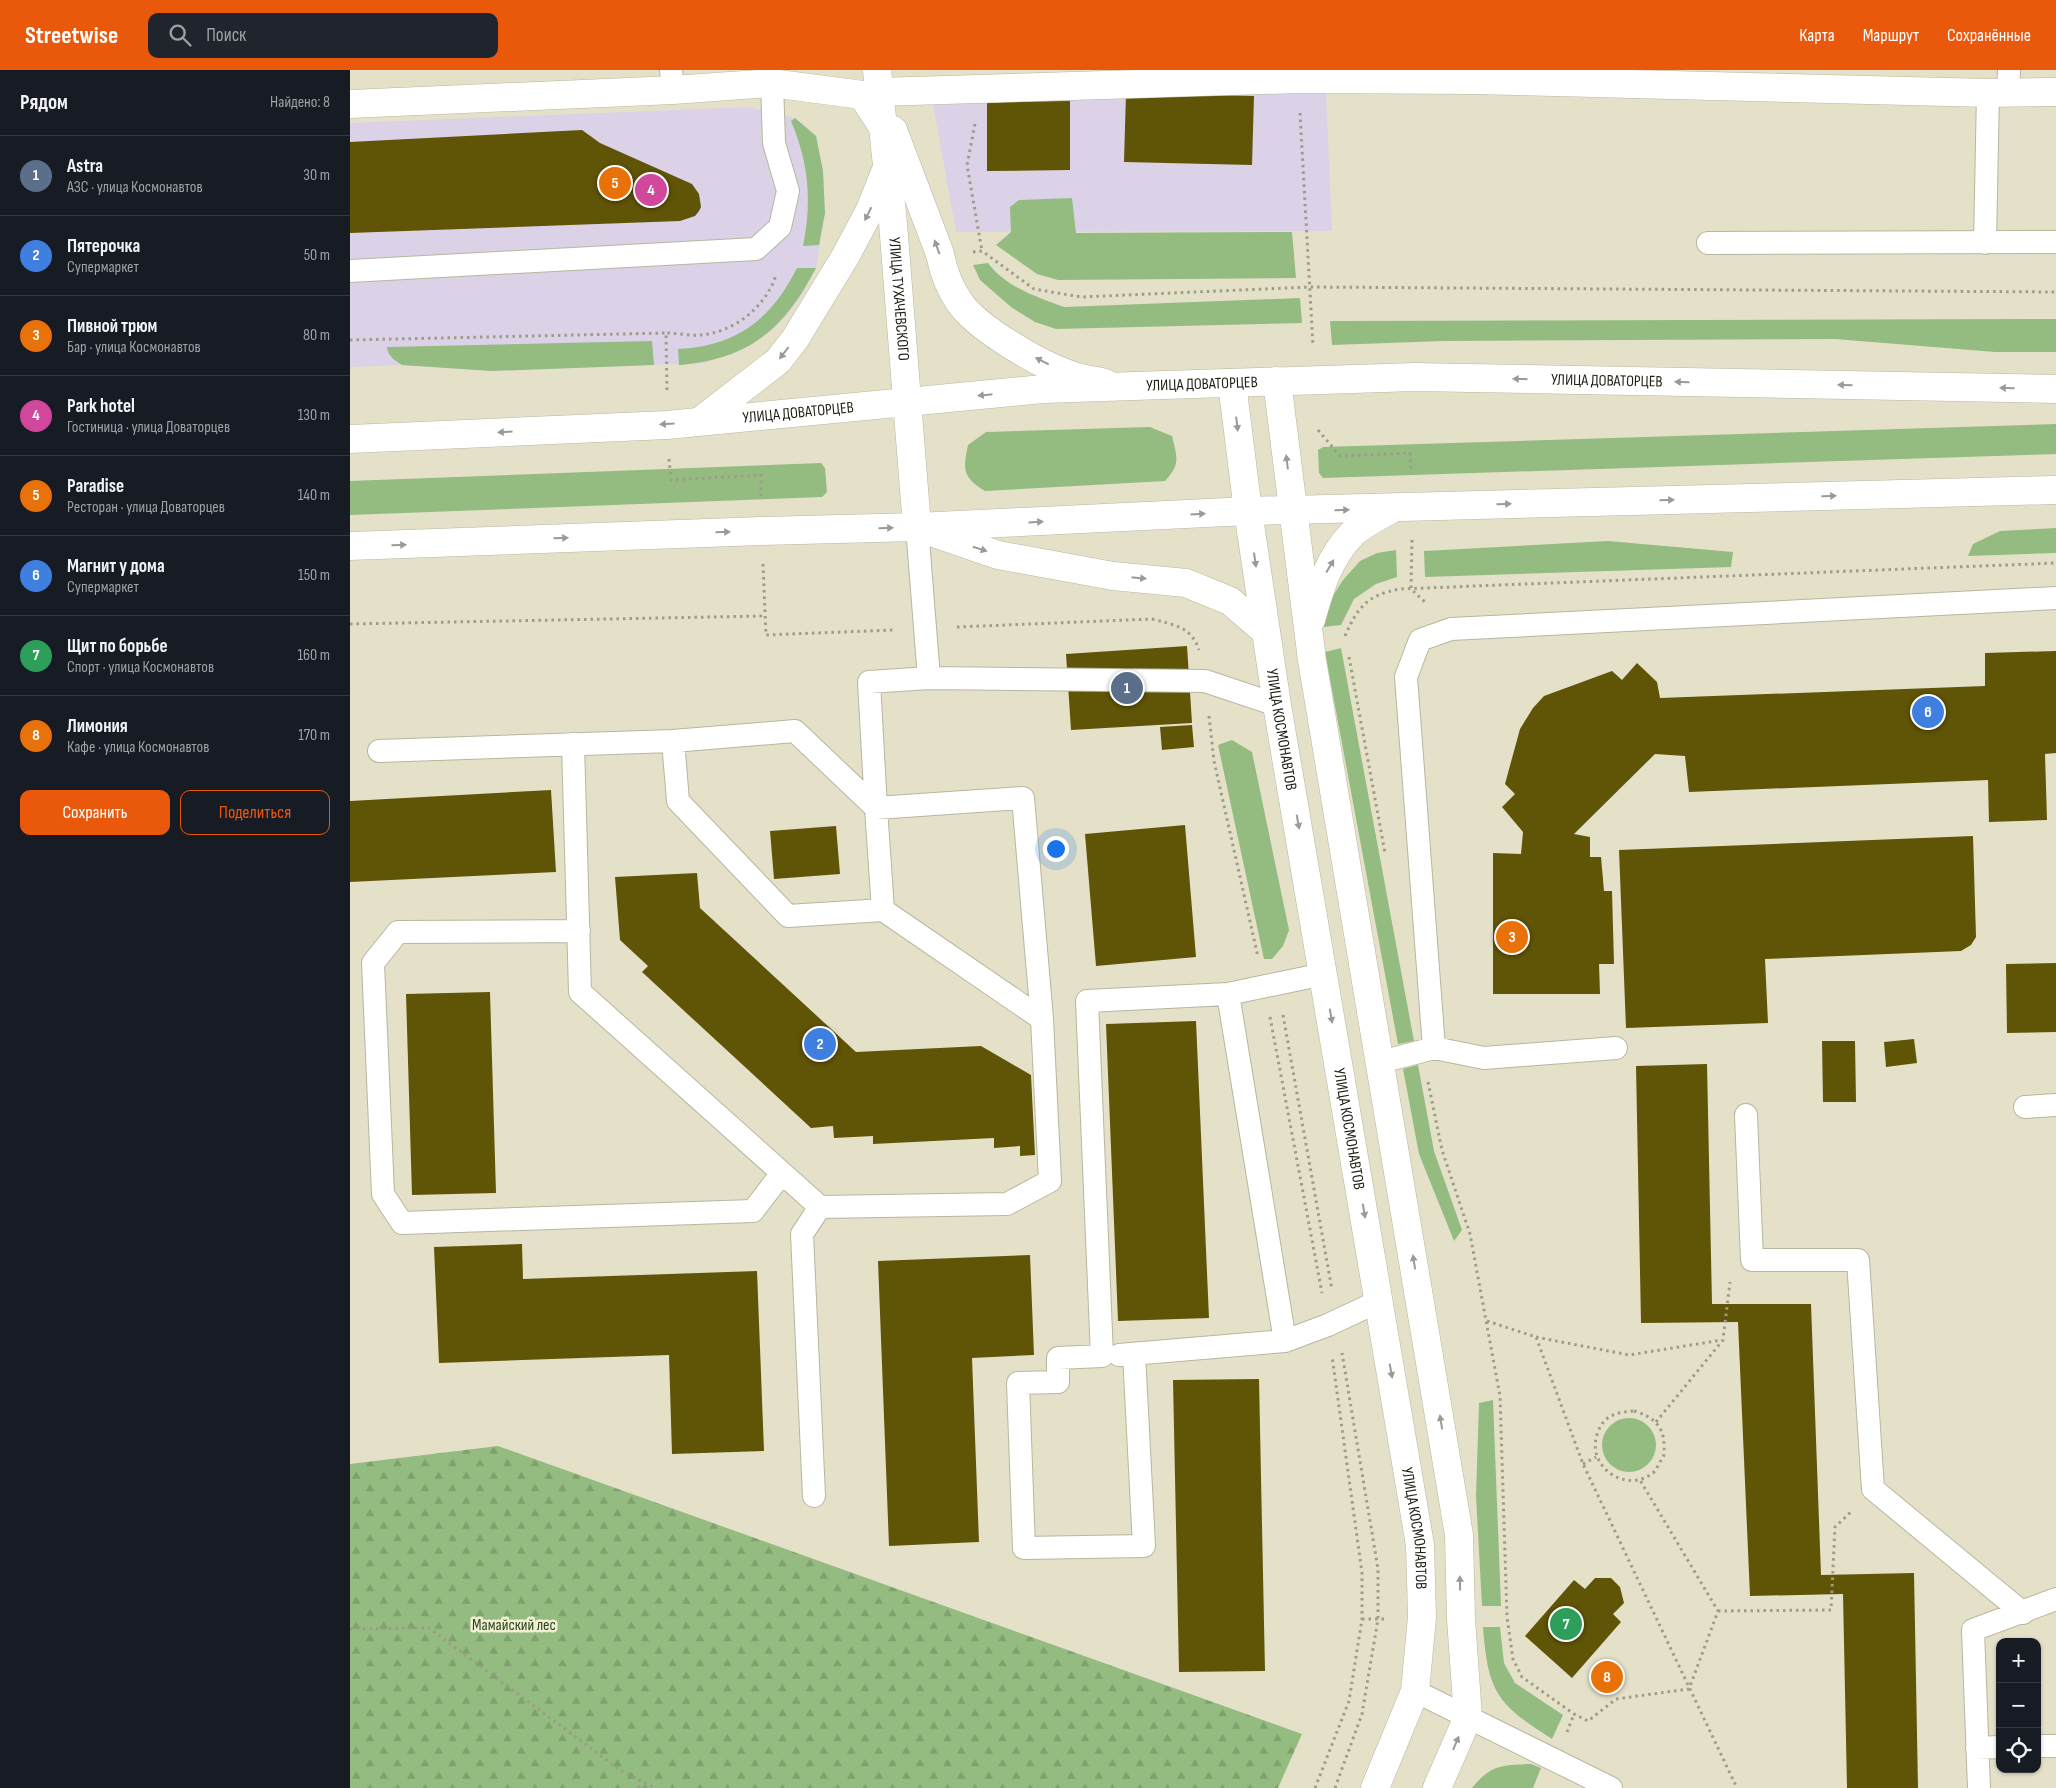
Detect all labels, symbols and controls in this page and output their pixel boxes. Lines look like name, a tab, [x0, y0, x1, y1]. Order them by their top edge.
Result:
search box	[148, 13, 498, 58]
text: Streetwise	[25, 21, 118, 50]
icon: search	[166, 21, 194, 49]
text: Поиск	[206, 24, 246, 47]
text: Карта	[1799, 25, 1835, 46]
text: Маршрут	[1863, 25, 1919, 46]
text: Сохранённые	[1947, 25, 2031, 46]
text: Рядом	[20, 90, 68, 115]
text: Найдено: 8	[270, 93, 330, 112]
text: Astra	[67, 155, 103, 178]
pin: 5	[599, 164, 631, 202]
text: 1	[33, 166, 39, 185]
text: 30 m	[303, 166, 330, 185]
pin: 4	[635, 171, 667, 209]
text: АЗС · улица Космонавтов	[67, 178, 203, 197]
one-way arrow	[864, 207, 872, 221]
text: Пятерочка	[67, 235, 140, 258]
street label: УЛИЦА ТУХАЧЕВСКОГО	[885, 236, 913, 361]
one-way arrow	[933, 239, 941, 254]
text: 2	[32, 246, 40, 265]
text: 50 m	[304, 246, 330, 265]
text: Супермаркет	[67, 258, 139, 277]
text: Пивной трюм	[67, 315, 157, 338]
text: 3	[32, 326, 40, 345]
text: 80 m	[303, 326, 330, 345]
text: Бар · улица Космонавтов	[67, 338, 201, 357]
one-way arrow	[779, 346, 790, 359]
one-way arrow	[1035, 357, 1049, 365]
street label: УЛИЦА ДОВАТОРЦЕВ	[1551, 370, 1663, 391]
street label: УЛИЦА ДОВАТОРЦЕВ	[1146, 373, 1258, 395]
one-way arrow	[1512, 375, 1528, 383]
one-way arrow	[1674, 378, 1690, 386]
one-way arrow	[1837, 381, 1853, 389]
one-way arrow	[1999, 384, 2015, 392]
one-way arrow	[977, 391, 993, 399]
text: Park hotel	[67, 395, 135, 418]
street label: УЛИЦА ДОВАТОРЦЕВ	[742, 398, 854, 427]
text: 4	[32, 406, 40, 425]
text: 130 m	[298, 406, 330, 425]
one-way arrow	[1233, 416, 1241, 432]
text: Гостиница · улица Доваторцев	[67, 418, 230, 437]
one-way arrow	[659, 421, 675, 429]
one-way arrow	[496, 428, 512, 436]
one-way arrow	[1283, 454, 1291, 470]
text: Paradise	[67, 475, 124, 498]
text: 5	[32, 486, 40, 505]
text: 140 m	[298, 486, 330, 505]
one-way arrow	[1821, 492, 1837, 500]
one-way arrow	[1659, 496, 1675, 504]
text: Ресторан · улица Доваторцев	[67, 498, 225, 517]
one-way arrow	[1496, 500, 1512, 508]
one-way arrow	[1334, 505, 1350, 513]
one-way arrow	[1190, 509, 1206, 517]
one-way arrow	[1028, 517, 1044, 525]
one-way arrow	[878, 524, 894, 532]
one-way arrow	[716, 528, 732, 536]
one-way arrow	[553, 534, 569, 542]
one-way arrow	[391, 540, 407, 548]
one-way arrow	[972, 546, 987, 554]
one-way arrow	[1252, 552, 1260, 568]
text: Магнит у дома	[67, 555, 165, 578]
one-way arrow	[1325, 559, 1334, 573]
text: 6	[32, 566, 40, 585]
text: 150 m	[298, 566, 330, 585]
one-way arrow	[1132, 574, 1148, 582]
text: Супермаркет	[67, 578, 139, 597]
text: Щит по борьбе	[67, 635, 168, 658]
text: 7	[33, 646, 39, 665]
text: 160 m	[297, 646, 330, 665]
text: Спорт · улица Космонавтов	[67, 658, 214, 677]
street label: УЛИЦА КОСМОНАВТОВ	[1262, 667, 1301, 792]
pin: 1	[1111, 669, 1143, 707]
pin: 6	[1912, 693, 1944, 731]
text: Лимония	[67, 715, 128, 738]
text: 8	[32, 726, 40, 745]
text: 170 m	[298, 726, 330, 745]
text: Кафе · улица Космонавтов	[67, 738, 209, 757]
button: Сохранить	[20, 790, 170, 835]
button: Поделиться	[180, 790, 330, 835]
one-way arrow	[1294, 814, 1302, 830]
your location	[1043, 836, 1069, 862]
pin: 3	[1496, 918, 1528, 956]
one-way arrow	[1328, 1009, 1336, 1025]
pin: 2	[804, 1025, 836, 1063]
street label: УЛИЦА КОСМОНАВТОВ	[1329, 1066, 1369, 1191]
one-way arrow	[1360, 1203, 1368, 1219]
one-way arrow	[1409, 1254, 1417, 1270]
one-way arrow	[1387, 1364, 1395, 1380]
one-way arrow	[1436, 1414, 1444, 1430]
street label: УЛИЦА КОСМОНАВТОВ	[1397, 1466, 1431, 1590]
one-way arrow	[1456, 1575, 1464, 1591]
pin: 7	[1550, 1605, 1582, 1643]
park label: Мамайский лес	[472, 1616, 556, 1635]
map controls	[1996, 1638, 2041, 1773]
button: +	[1996, 1638, 2041, 1683]
pin: 8	[1591, 1658, 1623, 1696]
button: −	[1996, 1683, 2041, 1728]
button: locate	[1996, 1728, 2041, 1773]
one-way arrow	[1453, 1736, 1461, 1750]

